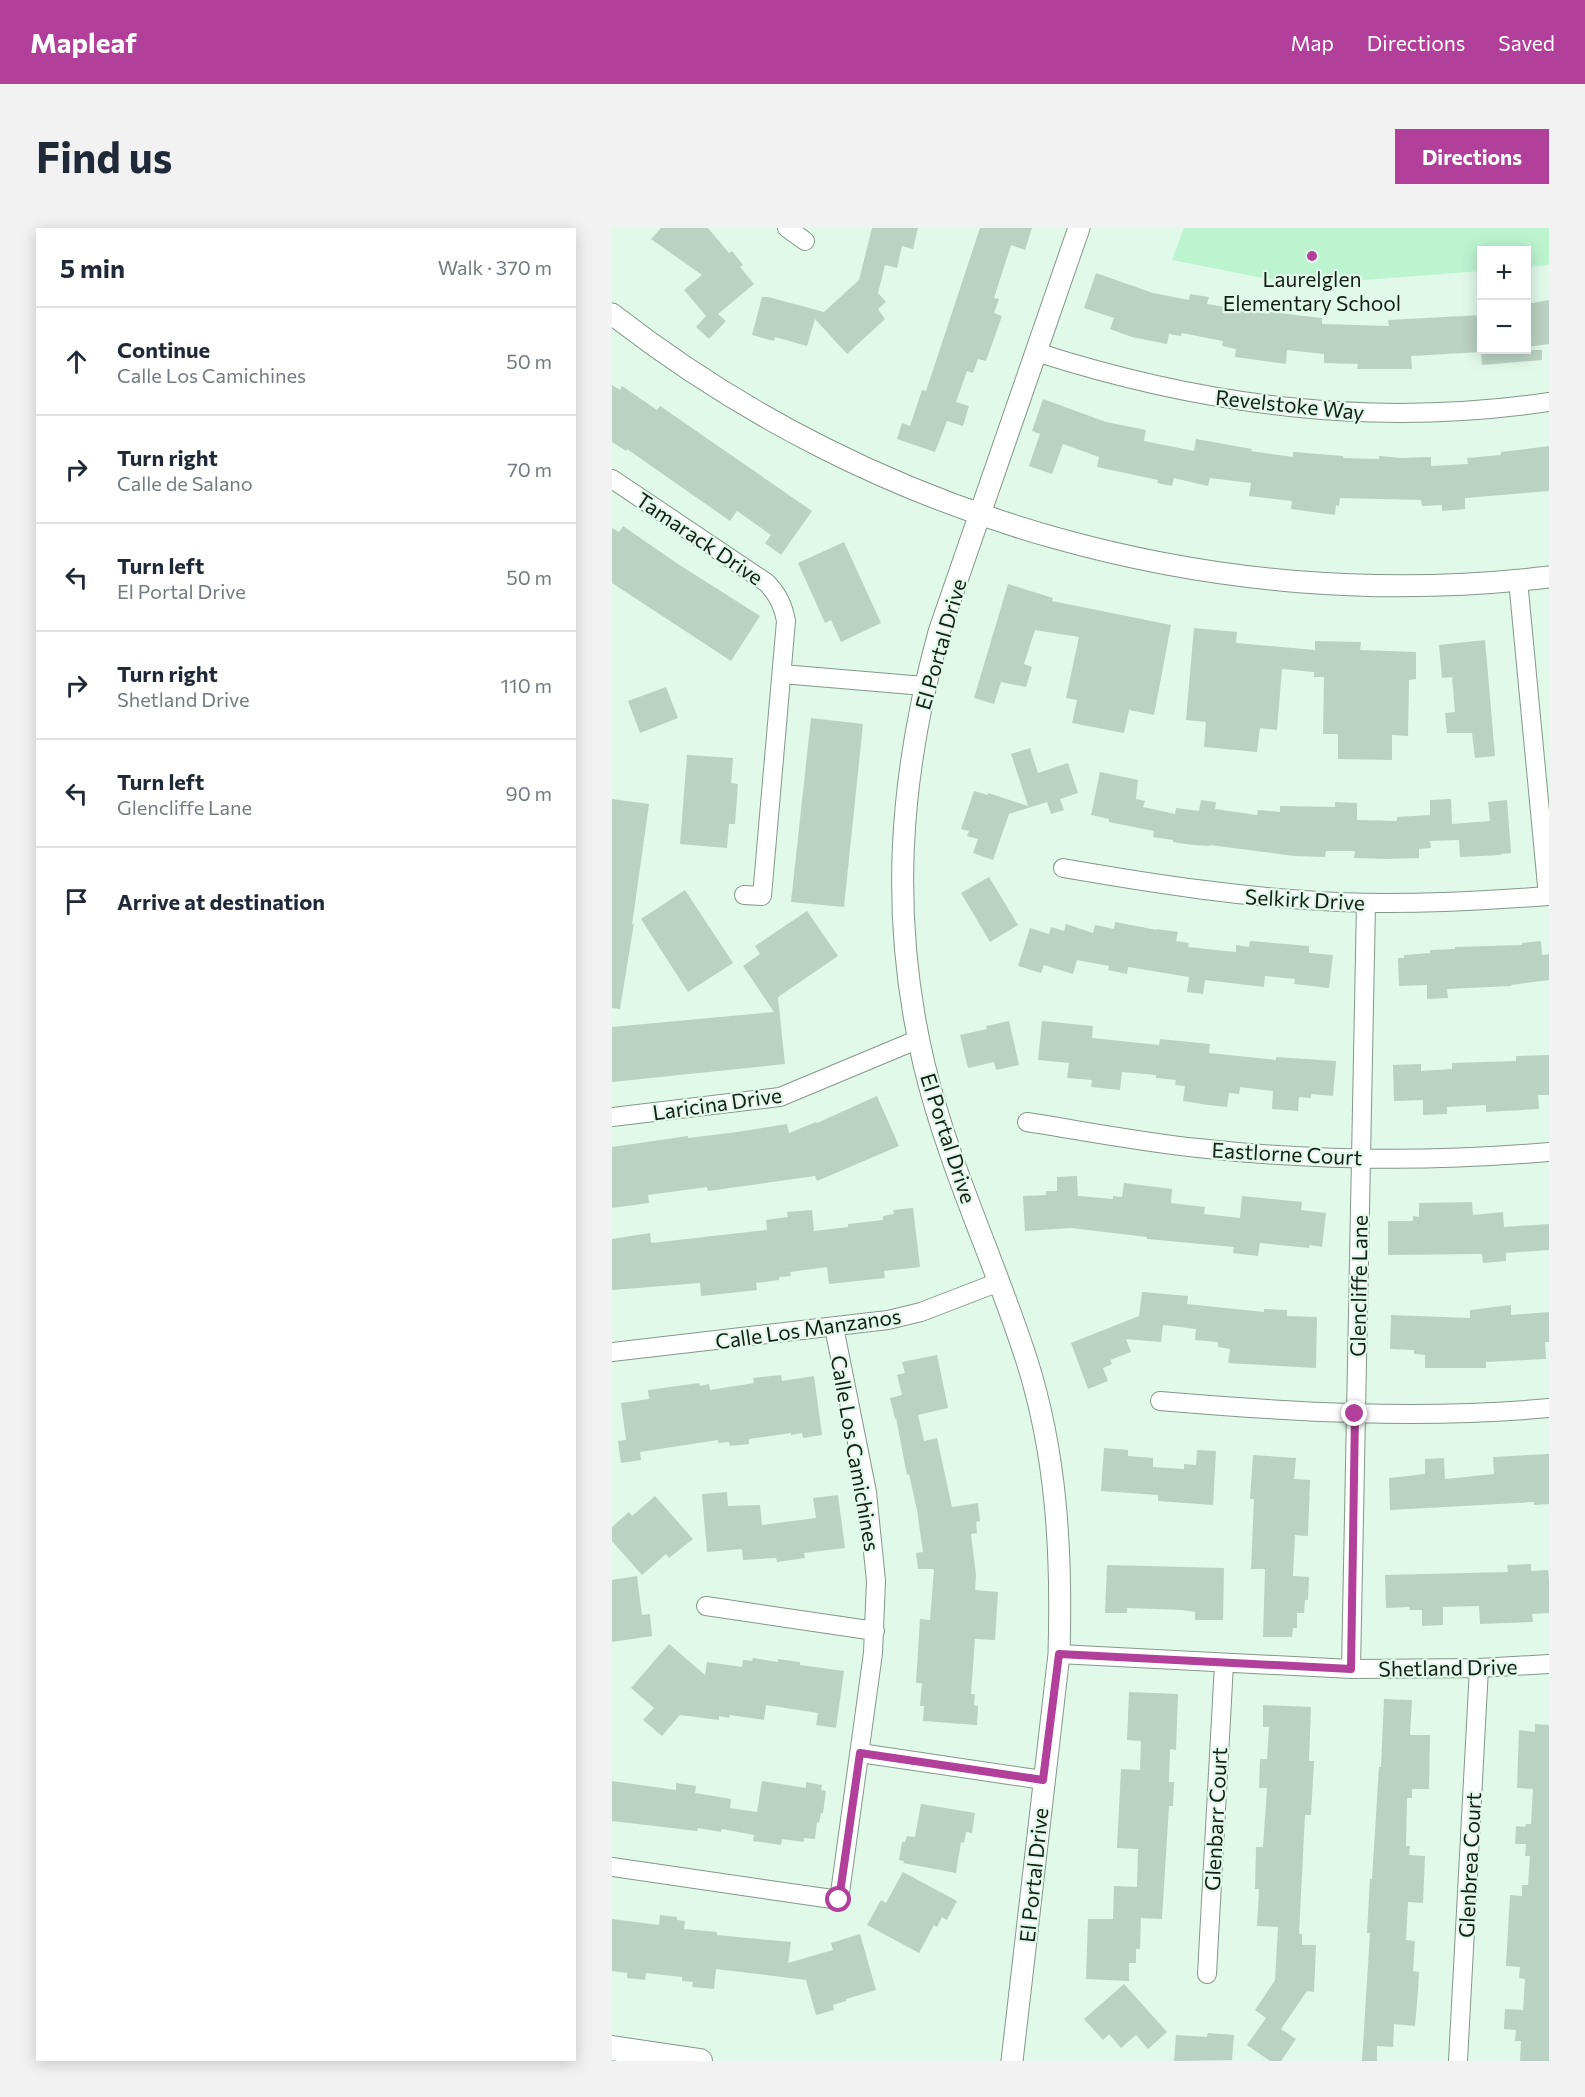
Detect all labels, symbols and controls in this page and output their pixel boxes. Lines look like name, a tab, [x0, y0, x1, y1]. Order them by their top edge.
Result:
text: Mapleaf	[30, 25, 137, 59]
text: Map	[1291, 30, 1334, 55]
text: Directions	[1367, 30, 1465, 55]
text: Saved	[1498, 30, 1555, 55]
button: Directions	[1395, 129, 1549, 184]
text: Find us	[36, 130, 172, 182]
map controls	[1477, 246, 1531, 354]
button: +	[1477, 246, 1531, 300]
marker: Laurelglen Elementary School	[1305, 249, 1319, 263]
text: 5 min	[60, 252, 125, 283]
text: Walk · 370 m	[438, 255, 552, 279]
place label: Laurelglen Elementary School	[1223, 266, 1401, 315]
button: −	[1477, 300, 1531, 354]
text: Continue	[117, 336, 210, 363]
icon: ahead	[60, 345, 93, 378]
text: 50 m	[506, 349, 552, 373]
text: Calle Los Camichines	[117, 363, 306, 387]
street label: Revelstoke Way	[1214, 384, 1366, 424]
text: Turn right	[117, 444, 218, 471]
icon: right	[60, 453, 93, 486]
text: 70 m	[507, 457, 552, 481]
text: Calle de Salano	[117, 471, 253, 495]
street label: Tamarack Drive	[632, 486, 768, 590]
text: Turn left	[117, 552, 204, 579]
icon: left	[60, 561, 93, 594]
text: 50 m	[506, 565, 552, 589]
street label: El Portal Drive	[909, 576, 971, 712]
text: El Portal Drive	[117, 579, 246, 603]
text: Turn right	[117, 660, 218, 687]
icon: right	[60, 669, 93, 702]
text: 110 m	[501, 673, 552, 697]
text: Shetland Drive	[117, 687, 250, 711]
text: Turn left	[117, 768, 204, 795]
icon: left	[60, 777, 93, 810]
text: 90 m	[506, 781, 552, 805]
text: Glencliffe Lane	[117, 795, 252, 819]
street label: Selkirk Drive	[1244, 883, 1366, 915]
icon: arrive	[60, 885, 93, 918]
text: Arrive at destination	[117, 888, 325, 915]
street label: El Portal Drive	[916, 1070, 982, 1206]
street label: Laricina Drive	[651, 1082, 783, 1124]
street label: Eastlorne Court	[1211, 1137, 1363, 1169]
street label: Glencliffe Lane	[1344, 1215, 1372, 1357]
street label: Calle Los Manzanos	[714, 1303, 902, 1353]
street label: Calle Los Camichines	[826, 1353, 886, 1553]
route end	[1341, 1400, 1367, 1426]
street label: Shetland Drive	[1378, 1653, 1518, 1681]
street label: Glenbarr Court	[1199, 1747, 1231, 1891]
street label: Glenbrea Court	[1453, 1791, 1485, 1939]
street label: El Portal Drive	[1013, 1806, 1053, 1944]
route start	[825, 1886, 851, 1912]

